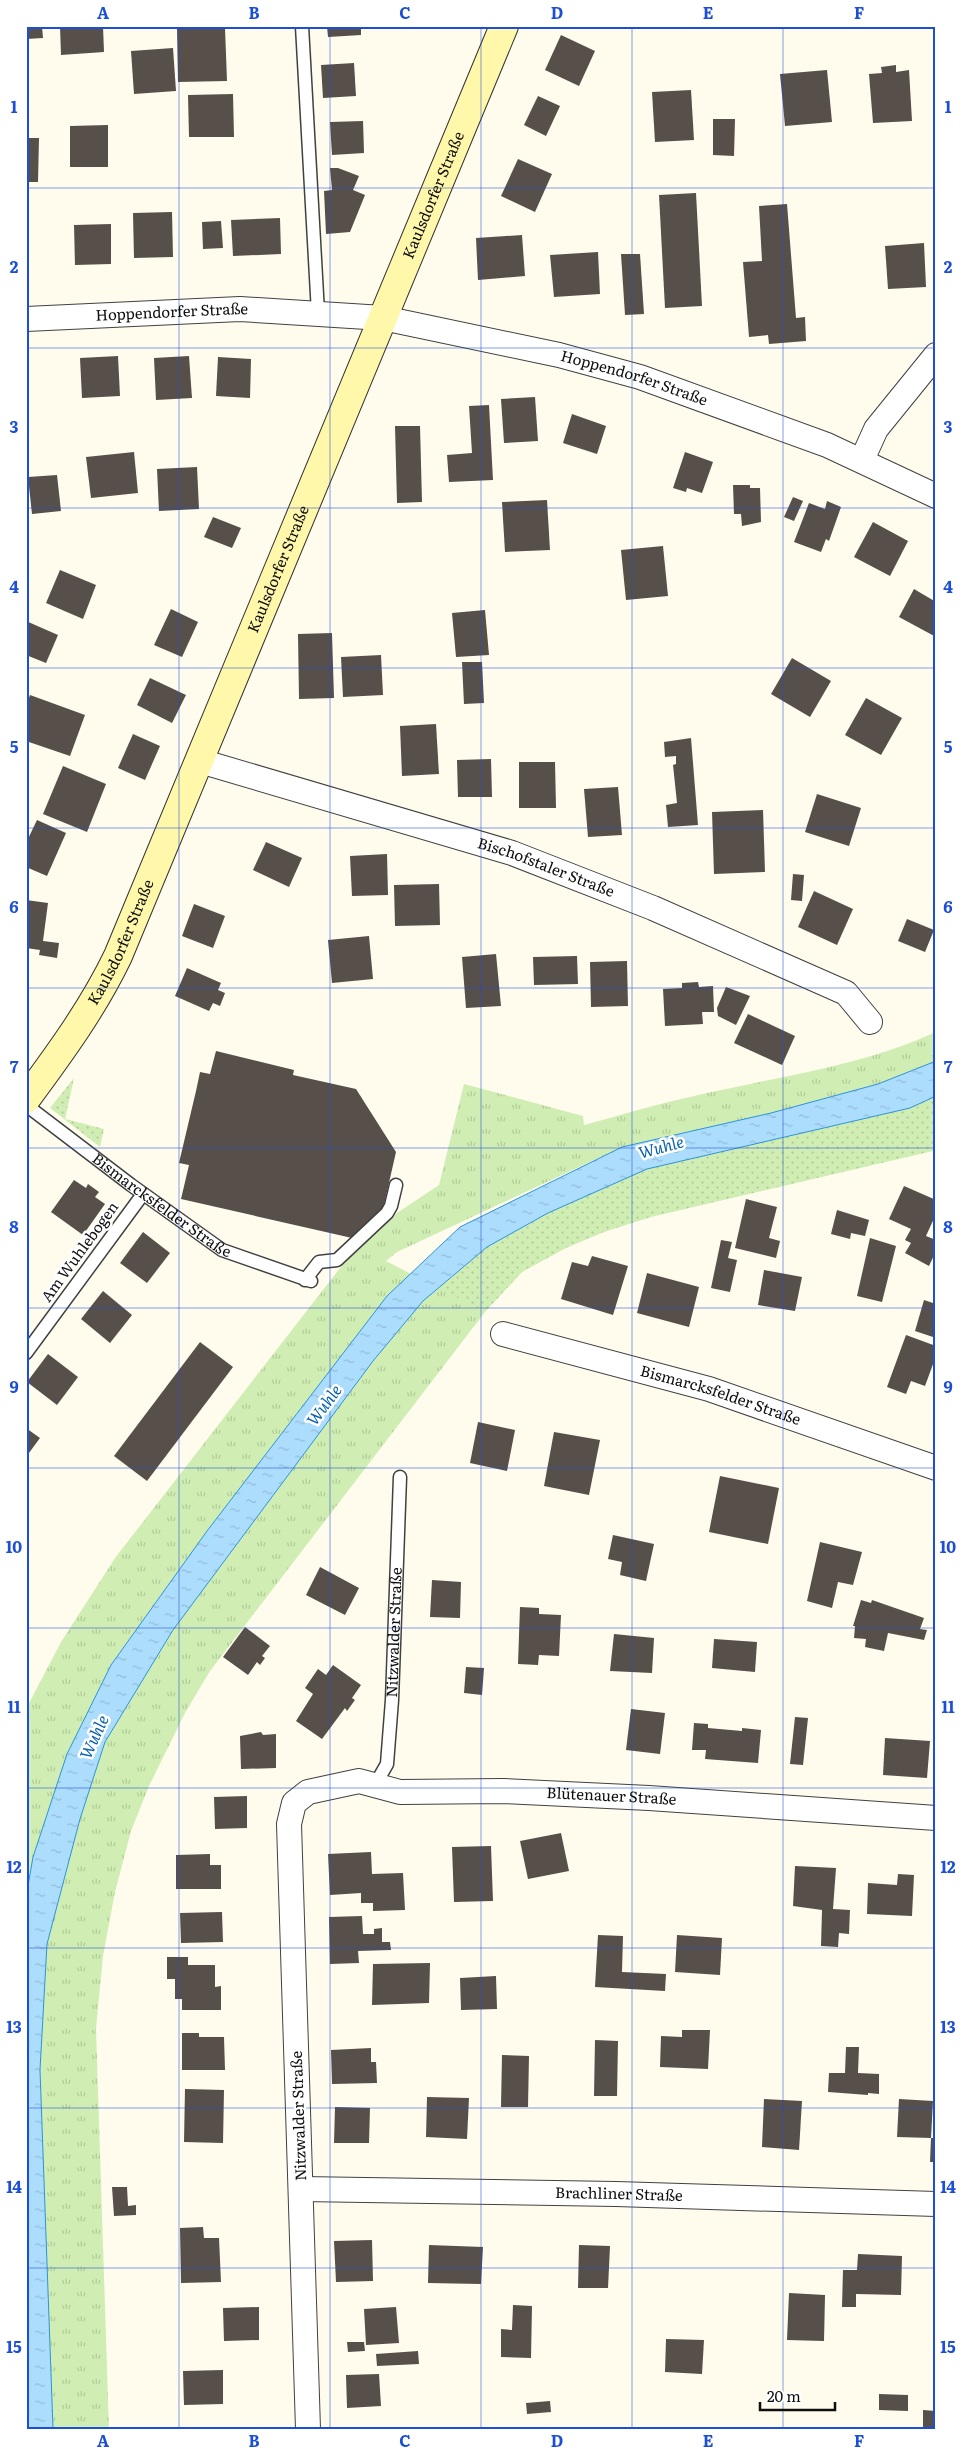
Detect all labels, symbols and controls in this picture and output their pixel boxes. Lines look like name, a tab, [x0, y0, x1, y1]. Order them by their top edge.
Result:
text: A	[97, 0, 109, 24]
text: B	[248, 0, 260, 24]
text: C	[399, 0, 411, 24]
text: D	[551, 0, 563, 24]
text: E	[703, 0, 714, 24]
text: F	[854, 0, 864, 24]
text: 1	[11, 94, 18, 118]
text: 1	[945, 94, 952, 118]
street label: Kaulsdorfer Straße	[396, 127, 469, 262]
text: 2	[10, 254, 19, 278]
text: 2	[944, 254, 953, 278]
street label: Hoppendorfer Straße	[95, 296, 249, 326]
street label: Hoppendorfer Straße	[559, 343, 711, 411]
text: 3	[10, 414, 19, 438]
text: 3	[944, 414, 953, 438]
street label: Kaulsdorfer Straße	[240, 501, 314, 636]
text: 4	[9, 574, 19, 598]
text: 4	[943, 574, 953, 598]
text: 5	[10, 734, 19, 758]
text: 5	[944, 734, 953, 758]
street label: Bischofstaler Straße	[475, 830, 618, 902]
street label: Kaulsdorfer Straße	[81, 875, 159, 1009]
text: 6	[9, 894, 19, 918]
text: 6	[943, 894, 953, 918]
text: 7	[10, 1054, 19, 1078]
text: 7	[944, 1054, 953, 1078]
water label: Wuhle	[635, 1128, 686, 1164]
street label: Bismarcksfelder Straße	[88, 1146, 235, 1262]
street label: Am Wuhlebogen	[34, 1196, 123, 1306]
text: 8	[9, 1214, 19, 1238]
text: 8	[943, 1214, 953, 1238]
street label: Bismarcksfelder Straße	[638, 1358, 804, 1430]
text: 9	[9, 1374, 19, 1398]
text: 9	[943, 1374, 953, 1398]
water label: Wuhle	[300, 1379, 347, 1430]
text: 10	[6, 1534, 22, 1558]
text: 10	[940, 1534, 956, 1558]
street label: Nitzwalder Straße	[379, 1567, 407, 1698]
text: 11	[7, 1694, 21, 1718]
text: 11	[941, 1694, 955, 1718]
water label: Wuhle	[72, 1711, 114, 1763]
street label: Blütenauer Straße	[546, 1780, 678, 1810]
text: 12	[6, 1854, 22, 1878]
text: 12	[940, 1854, 956, 1878]
text: 13	[6, 2014, 22, 2038]
text: 13	[940, 2014, 956, 2038]
street label: Nitzwalder Straße	[284, 2050, 311, 2181]
text: 14	[6, 2174, 22, 2198]
text: 14	[940, 2174, 956, 2198]
street label: Brachliner Straße	[555, 2180, 683, 2206]
text: 15	[6, 2334, 22, 2358]
text: 15	[940, 2334, 956, 2358]
scale bar	[760, 2380, 834, 2412]
text: 20 m	[767, 2384, 801, 2407]
text: A	[97, 2428, 109, 2452]
text: B	[248, 2428, 260, 2452]
text: C	[399, 2428, 411, 2452]
text: D	[551, 2428, 563, 2452]
text: E	[703, 2428, 714, 2452]
text: F	[854, 2428, 864, 2452]

